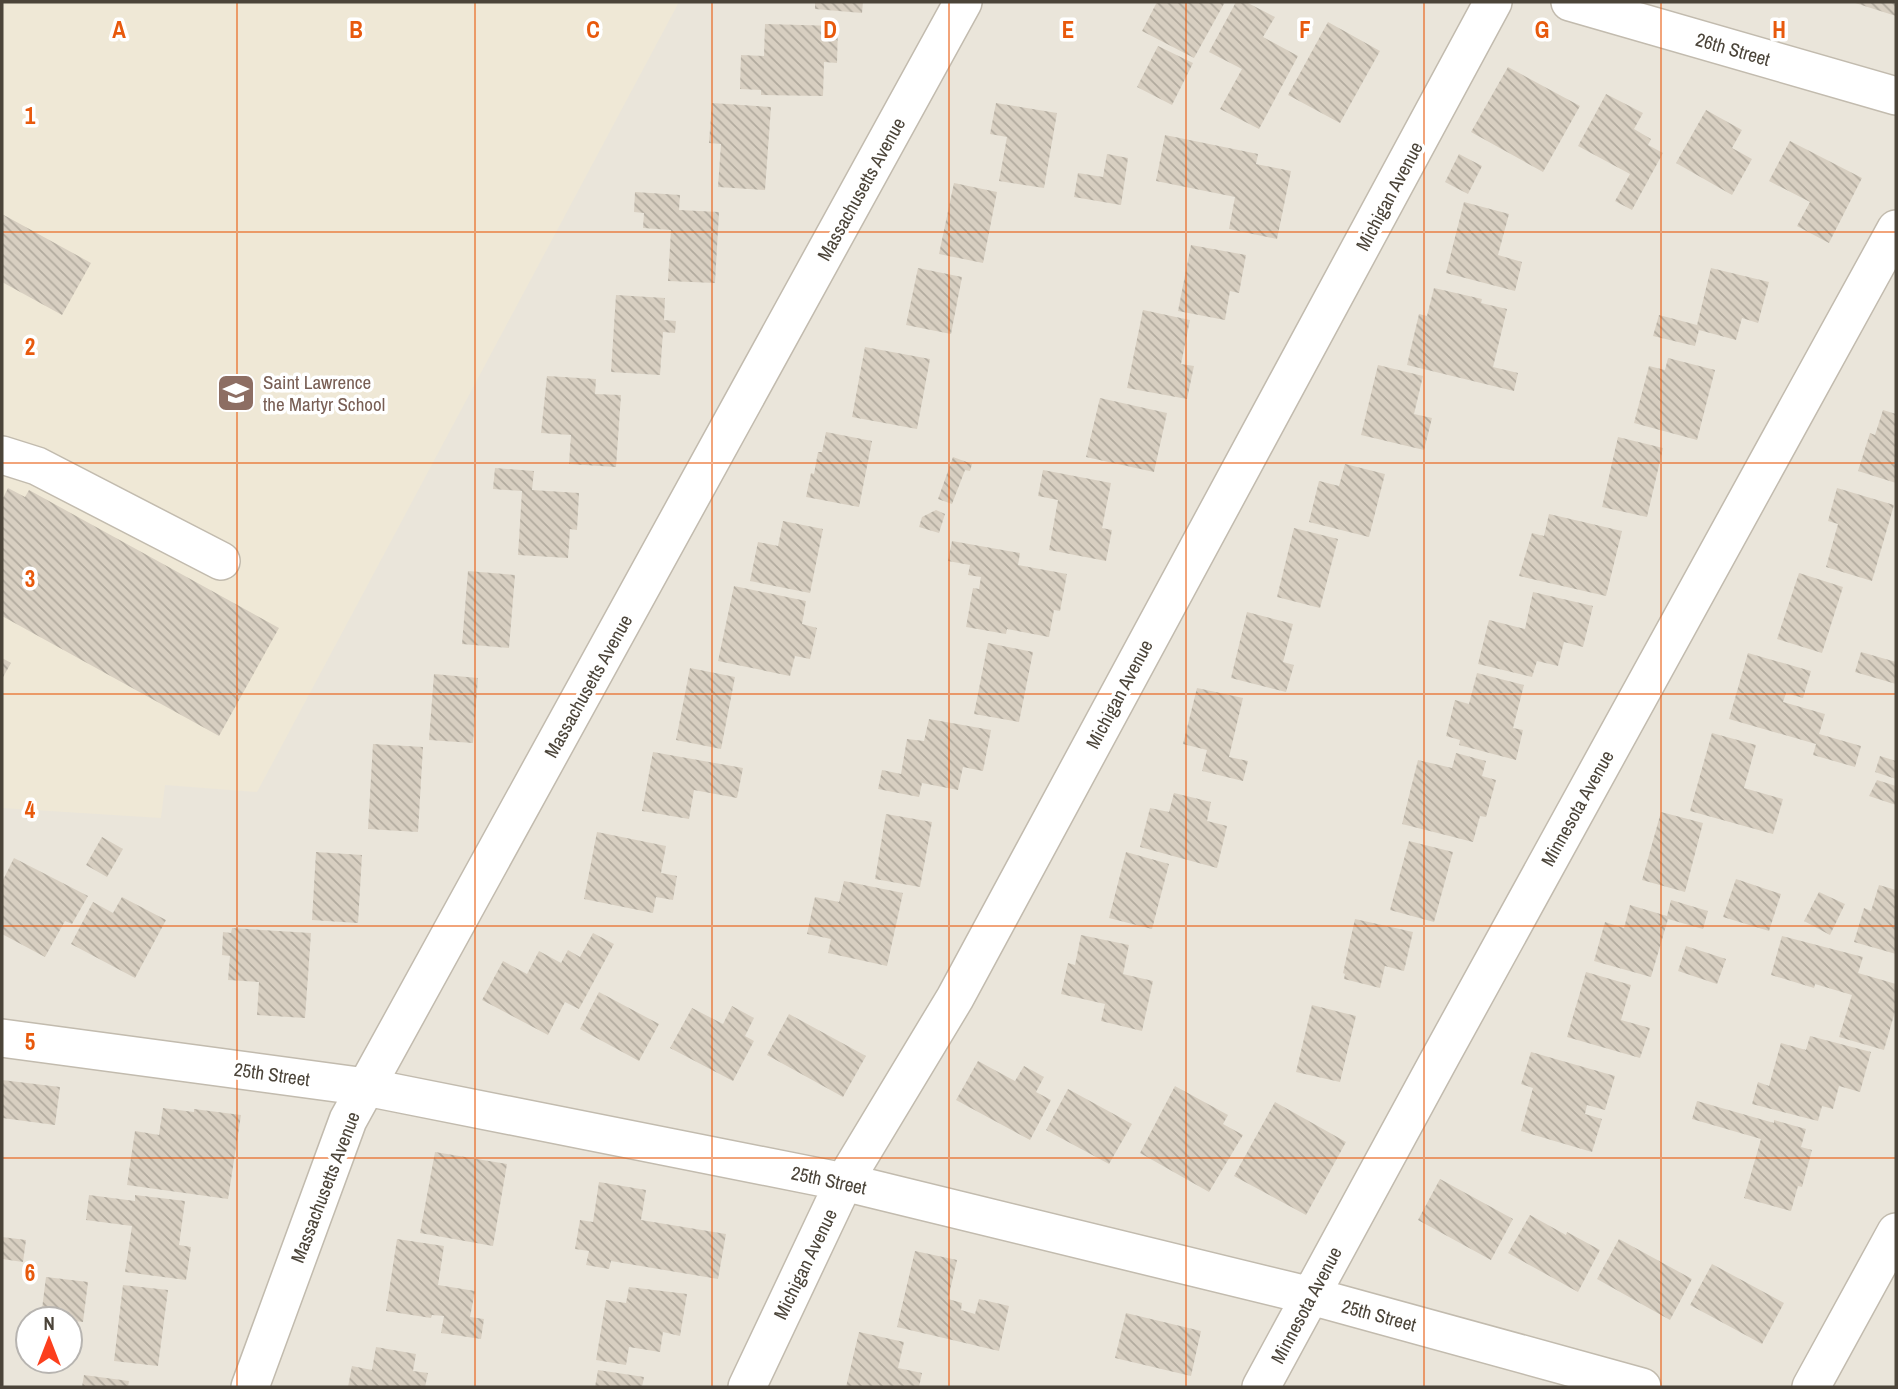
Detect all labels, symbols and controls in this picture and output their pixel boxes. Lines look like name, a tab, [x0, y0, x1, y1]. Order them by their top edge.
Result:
text: A	[112, 14, 126, 45]
text: B	[349, 14, 363, 45]
text: C	[586, 14, 600, 45]
text: D	[823, 14, 837, 45]
text: E	[1062, 14, 1074, 45]
text: F	[1299, 14, 1311, 45]
text: G	[1535, 14, 1549, 45]
text: H	[1772, 14, 1786, 45]
street label: 26th Street	[1693, 26, 1774, 72]
text: 1	[25, 100, 36, 131]
street label: Massachusetts Avenue	[811, 113, 911, 265]
street label: Michigan Avenue	[1349, 137, 1429, 255]
text: 2	[25, 331, 35, 362]
place label: Saint Lawrence the Martyr School	[263, 369, 385, 417]
school or university icon: Saint Lawrence the Martyr School	[215, 372, 257, 414]
text: 3	[25, 563, 35, 594]
street label: Massachusetts Avenue	[538, 610, 638, 762]
street label: Michigan Avenue	[1079, 635, 1159, 753]
street label: Minnesota Avenue	[1534, 745, 1620, 871]
text: 4	[25, 794, 36, 825]
text: 5	[25, 1026, 35, 1057]
street label: 25th Street	[232, 1056, 312, 1092]
street label: Massachusetts Avenue	[284, 1108, 366, 1266]
street label: 25th Street	[789, 1159, 870, 1201]
street label: Michigan Avenue	[767, 1204, 843, 1324]
street label: Minnesota Avenue	[1264, 1242, 1348, 1368]
text: 6	[25, 1257, 35, 1288]
street label: 25th Street	[1339, 1293, 1420, 1338]
north arrow	[14, 1305, 84, 1375]
text: N	[43, 1310, 55, 1336]

